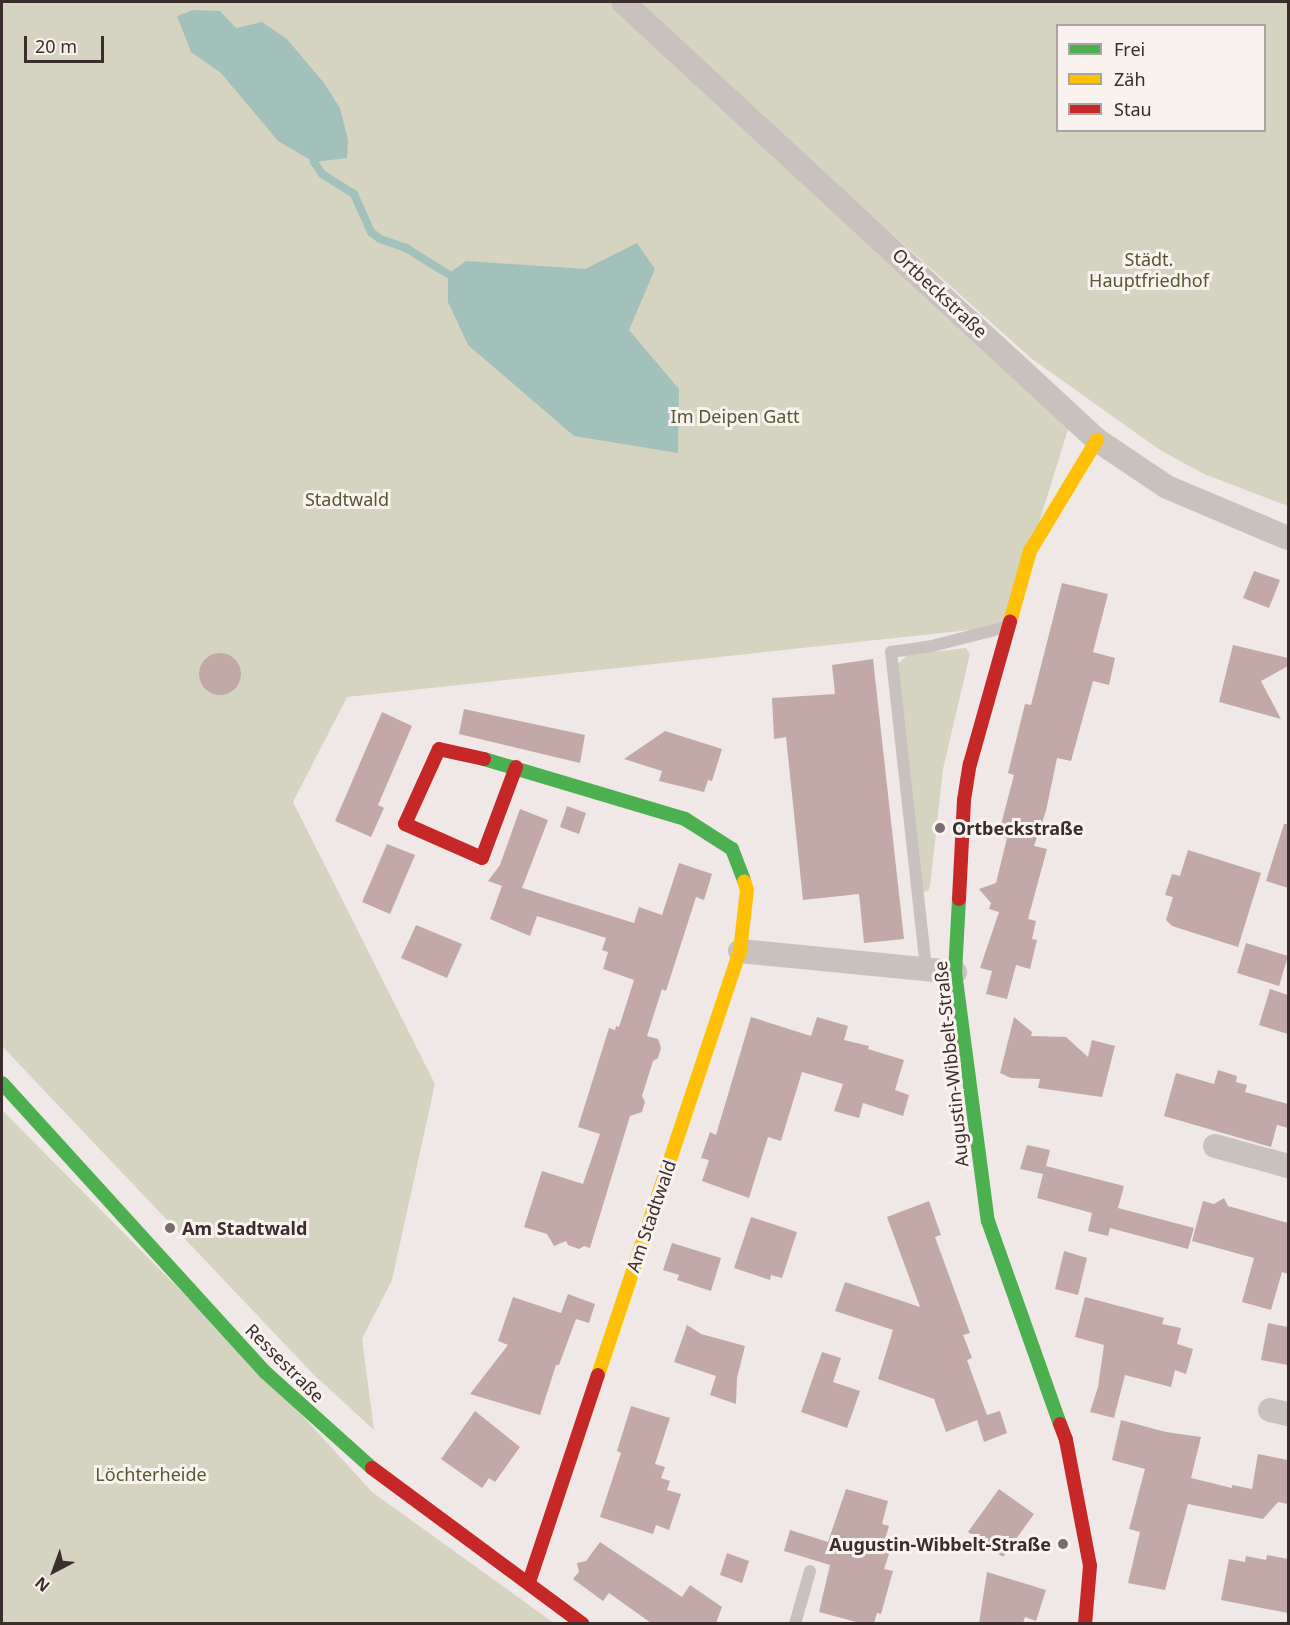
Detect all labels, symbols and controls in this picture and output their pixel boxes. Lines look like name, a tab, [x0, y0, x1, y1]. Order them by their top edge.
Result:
scale bar	[27, 24, 106, 62]
legend	[1056, 24, 1266, 132]
text: 20 m	[35, 34, 77, 58]
text: Frei	[1114, 37, 1145, 61]
text: Zäh	[1114, 67, 1146, 91]
text: Stau	[1114, 97, 1152, 121]
street label: Ortbeckstraße	[888, 244, 992, 342]
park label: Städt. Hauptfriedhof	[1089, 249, 1209, 292]
park label: Im Deipen Gatt	[671, 405, 799, 427]
park label: Stadtwald	[305, 488, 389, 510]
place label: Ortbeckstraße	[952, 817, 1083, 839]
marker: Ortbeckstraße	[933, 821, 947, 835]
street label: Augustin-Wibbelt-Straße	[929, 960, 973, 1168]
street label: Am Stadtwald	[622, 1157, 680, 1275]
place label: Am Stadtwald	[182, 1217, 307, 1239]
marker: Am Stadtwald	[163, 1221, 177, 1235]
street label: Ressestraße	[241, 1319, 329, 1407]
park label: Löchterheide	[95, 1463, 207, 1485]
place label: Augustin-Wibbelt-Straße	[829, 1533, 1051, 1555]
marker: Augustin-Wibbelt-Straße	[1056, 1537, 1070, 1551]
north arrow	[24, 1541, 84, 1601]
text: N	[30, 1572, 54, 1597]

